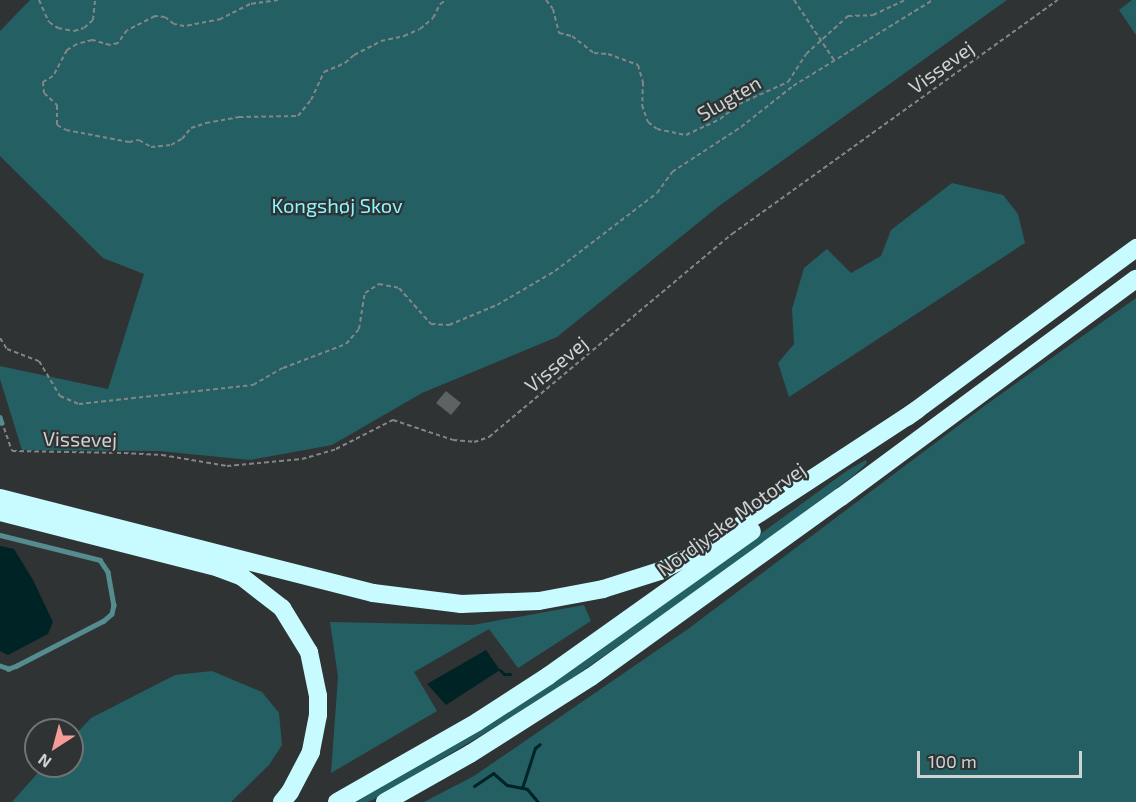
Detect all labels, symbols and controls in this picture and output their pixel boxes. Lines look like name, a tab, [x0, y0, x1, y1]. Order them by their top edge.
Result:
street label: Vissevej	[904, 35, 978, 99]
street label: Slugten	[693, 70, 765, 126]
park label: Kongshøj Skov	[271, 193, 403, 217]
street label: Vissevej	[520, 331, 592, 397]
street label: Vissevej	[43, 426, 117, 452]
street label: Nordjyske Motorvej	[652, 457, 810, 581]
north arrow	[24, 718, 84, 778]
scale bar	[920, 739, 1085, 777]
text: N	[34, 750, 55, 772]
text: 100 m	[928, 750, 977, 772]

